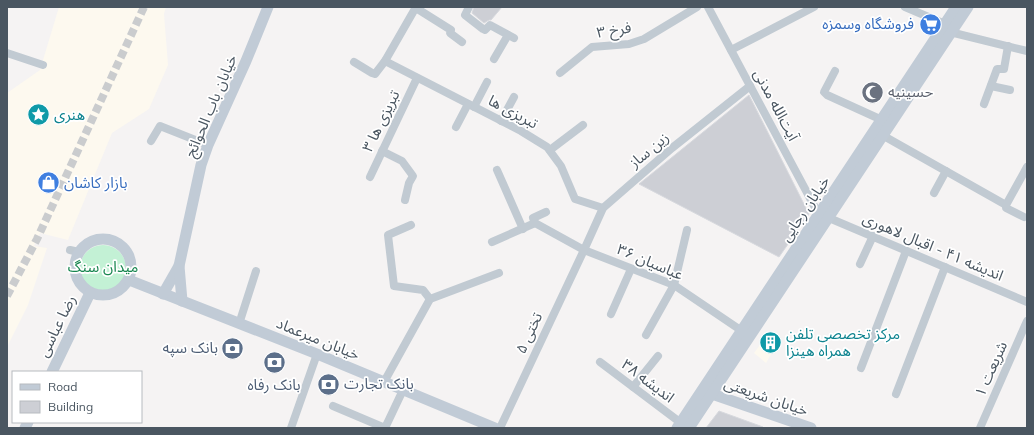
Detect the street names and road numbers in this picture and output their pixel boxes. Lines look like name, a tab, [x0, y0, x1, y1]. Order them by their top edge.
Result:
street label: فرخ ۳	[595, 17, 633, 45]
street label: خیابان باب الحوائج	[180, 51, 244, 161]
street label: آیت‌الله مدنی	[750, 66, 804, 144]
street label: تبریزی ها ۳	[357, 87, 404, 155]
street label: تبریزی ها	[485, 91, 541, 133]
street label: زین ساز	[624, 128, 672, 172]
street label: خیابان رجایی	[776, 172, 834, 245]
street label: اندیشه ۴۱ - اقبال لاهوری	[860, 208, 1006, 285]
street label: عباسیان ۳۶	[614, 239, 687, 284]
street label: رضا عباسی	[33, 292, 80, 360]
street label: تختی ۵	[511, 309, 546, 356]
street label: خیابان میرعماد	[274, 313, 363, 364]
street label: شریعت ۱	[970, 338, 1011, 399]
street label: اندیشه ۳۸	[618, 355, 678, 407]
street label: خیابان شریعتی	[722, 373, 811, 420]

